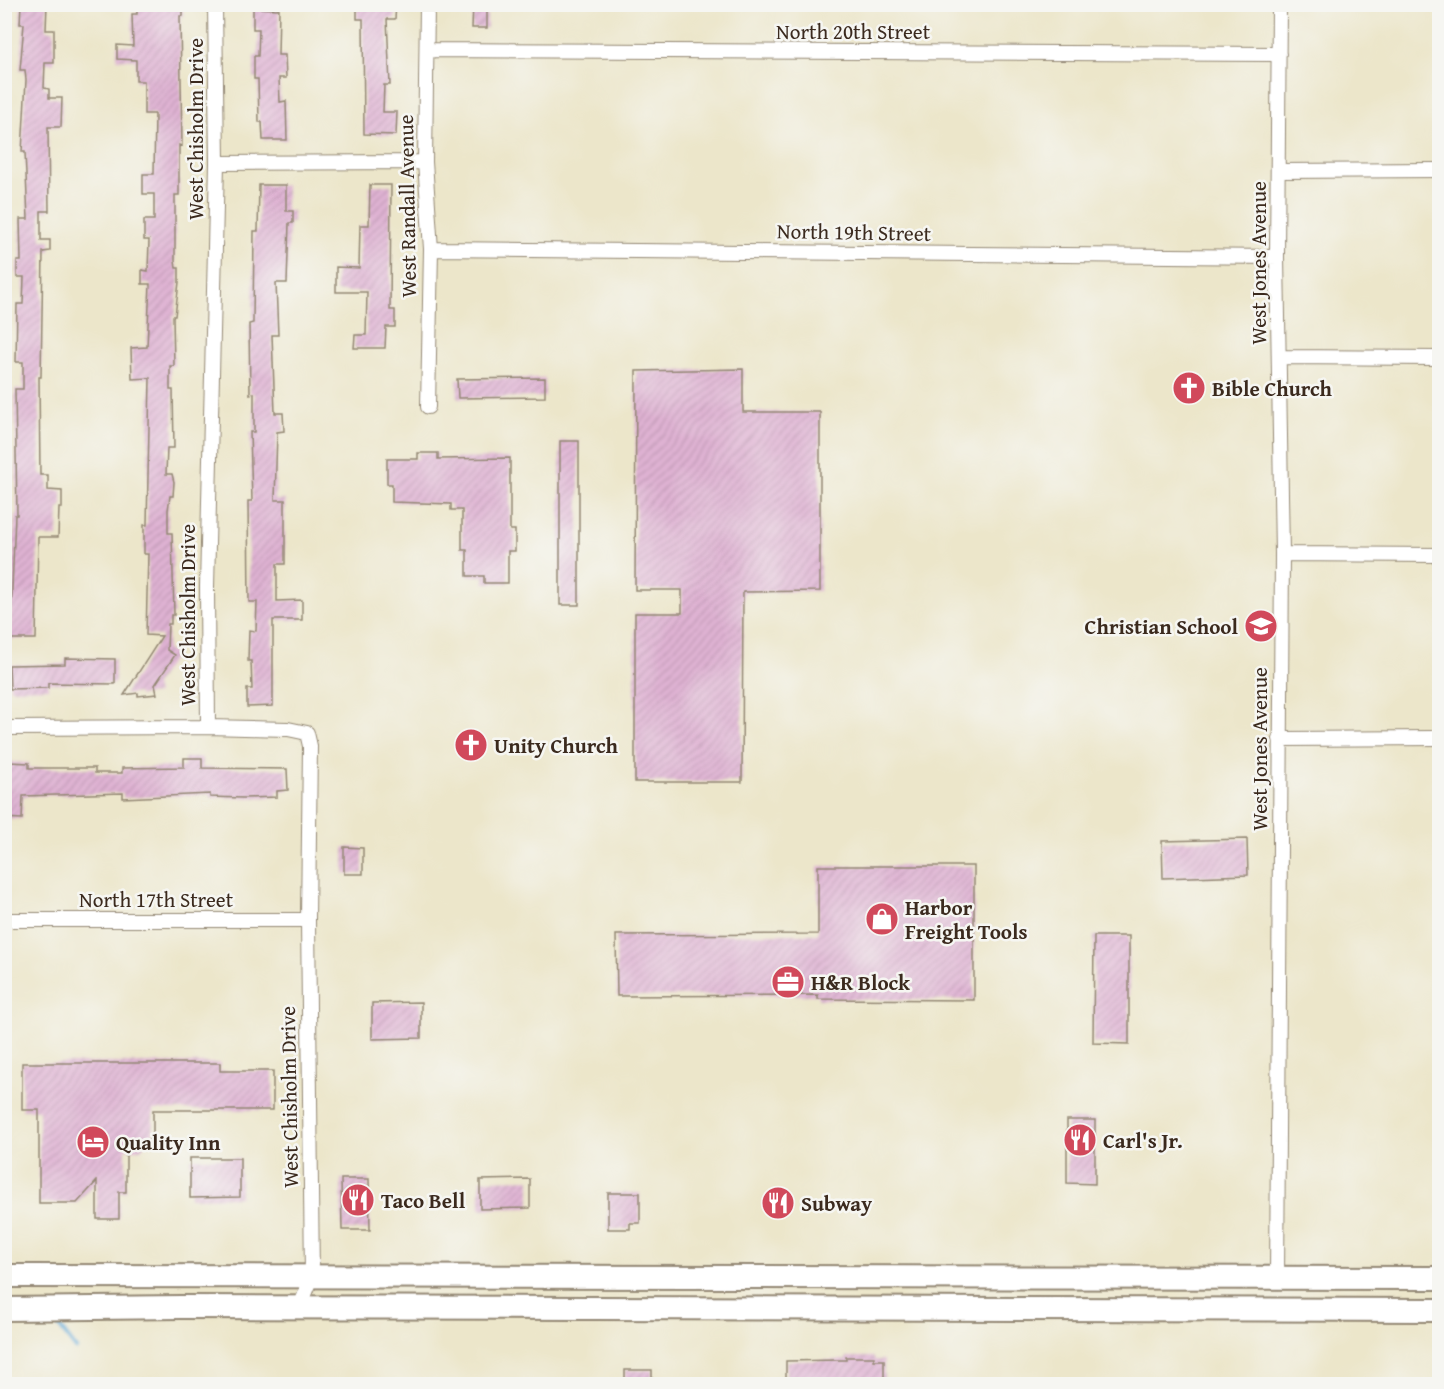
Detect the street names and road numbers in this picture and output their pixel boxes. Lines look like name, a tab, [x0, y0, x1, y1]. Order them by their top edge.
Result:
street label: North 20th Street	[776, 16, 931, 47]
street label: West Chisholm Drive	[180, 38, 211, 220]
street label: West Randall Avenue	[390, 114, 424, 298]
street label: West Jones Avenue	[1243, 181, 1274, 345]
street label: North 19th Street	[777, 215, 932, 249]
street label: West Chisholm Drive	[172, 524, 203, 706]
street label: West Jones Avenue	[1244, 667, 1275, 831]
street label: North 17th Street	[79, 884, 234, 915]
street label: West Chisholm Drive	[272, 1006, 306, 1188]

